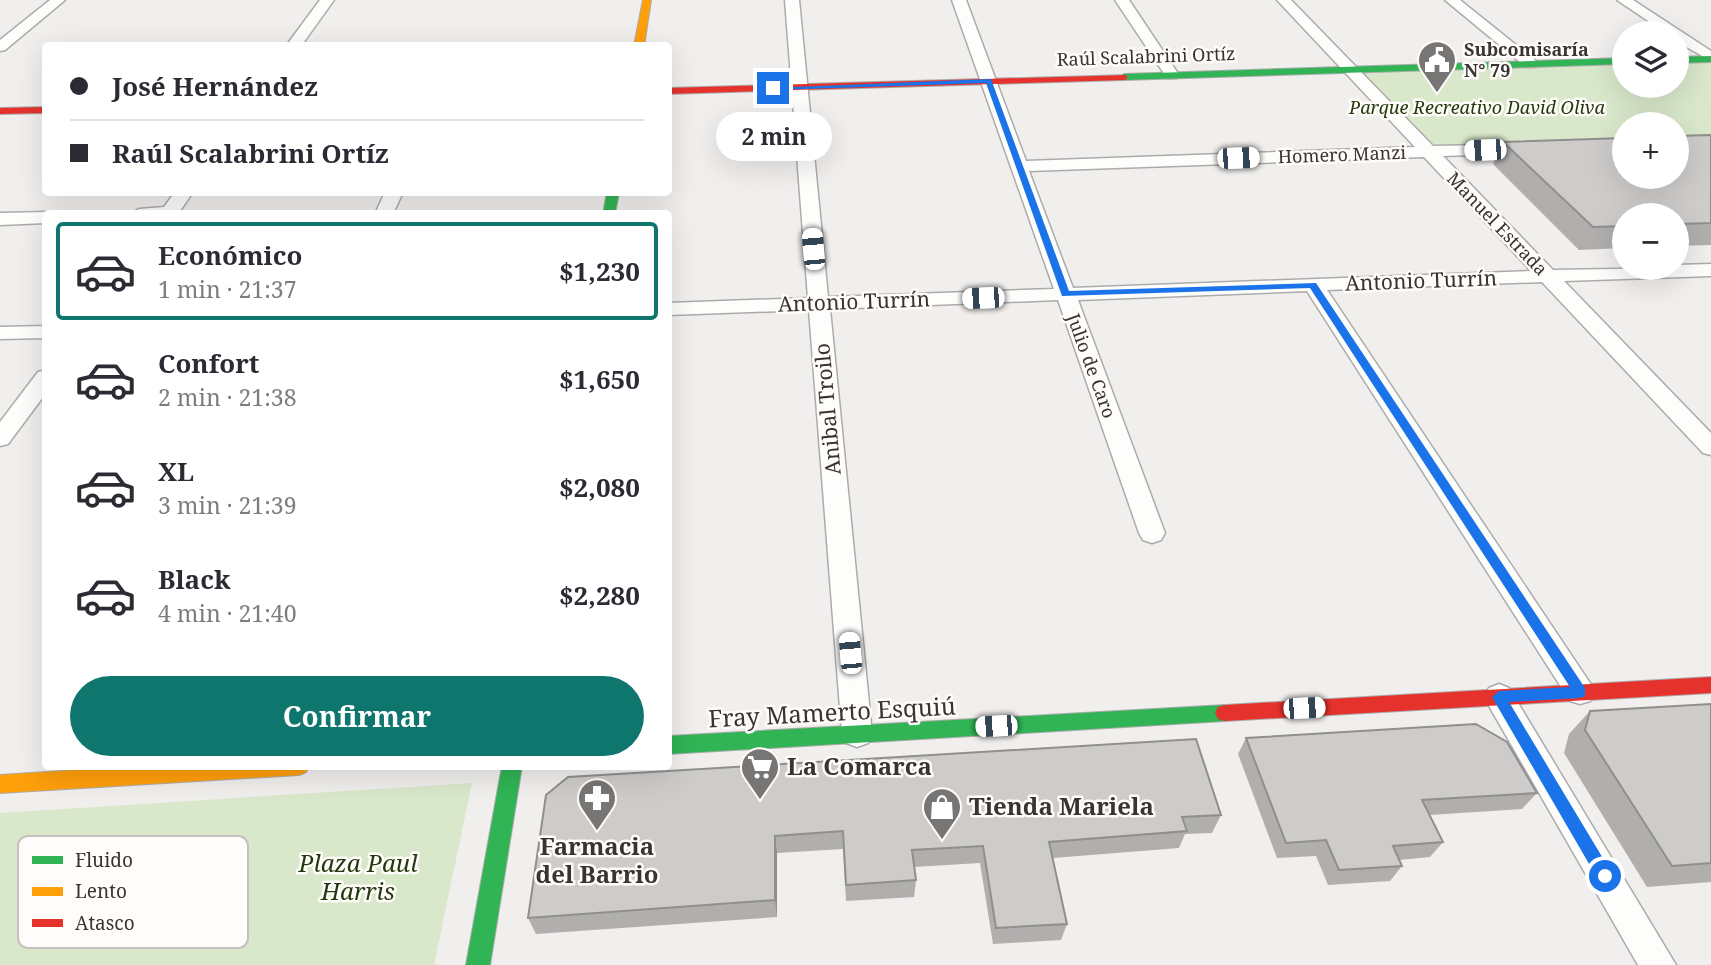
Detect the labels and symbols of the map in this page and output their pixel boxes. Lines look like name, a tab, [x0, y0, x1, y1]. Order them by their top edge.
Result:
place label: Subcomisaría N° 79	[1464, 37, 1589, 82]
public building icon: Subcomisaría N° 79	[1416, 39, 1458, 94]
street label: Raúl Scalabrini Ortíz	[1056, 41, 1236, 71]
route end	[757, 72, 789, 104]
park label: Parque Recreativo David Oliva	[1348, 95, 1606, 119]
callout: 2 min	[715, 112, 831, 162]
car	[1464, 139, 1507, 161]
street label: Homero Manzi	[1277, 140, 1407, 168]
car	[1217, 147, 1260, 169]
street label: Manuel Estrada	[1442, 166, 1553, 280]
car	[801, 227, 826, 271]
street label: Antonio Turrín	[1345, 263, 1497, 297]
street label: Antonio Turrín	[778, 284, 930, 318]
car	[962, 287, 1005, 309]
street label: Julio de Caro	[1062, 309, 1122, 421]
street label: Anibal Troilo	[807, 342, 847, 476]
car	[838, 631, 863, 675]
street label: Fray Mamerto Esquiú	[707, 689, 957, 734]
car	[1283, 696, 1326, 720]
car	[975, 714, 1018, 738]
supermarket icon: La Comarca	[739, 746, 781, 801]
place label: La Comarca	[787, 749, 932, 782]
pharmacy icon: Farmacia del Barrio	[576, 777, 618, 832]
shop icon: Tienda Mariela	[921, 786, 963, 841]
place label: Tienda Mariela	[969, 789, 1154, 822]
place label: Farmacia del Barrio	[536, 829, 658, 890]
legend	[18, 836, 248, 948]
park label: Plaza Paul Harris	[298, 846, 418, 907]
text: Fluido	[75, 847, 133, 873]
route start	[1589, 860, 1621, 892]
text: Lento	[75, 878, 127, 904]
text: Atasco	[75, 910, 135, 936]

